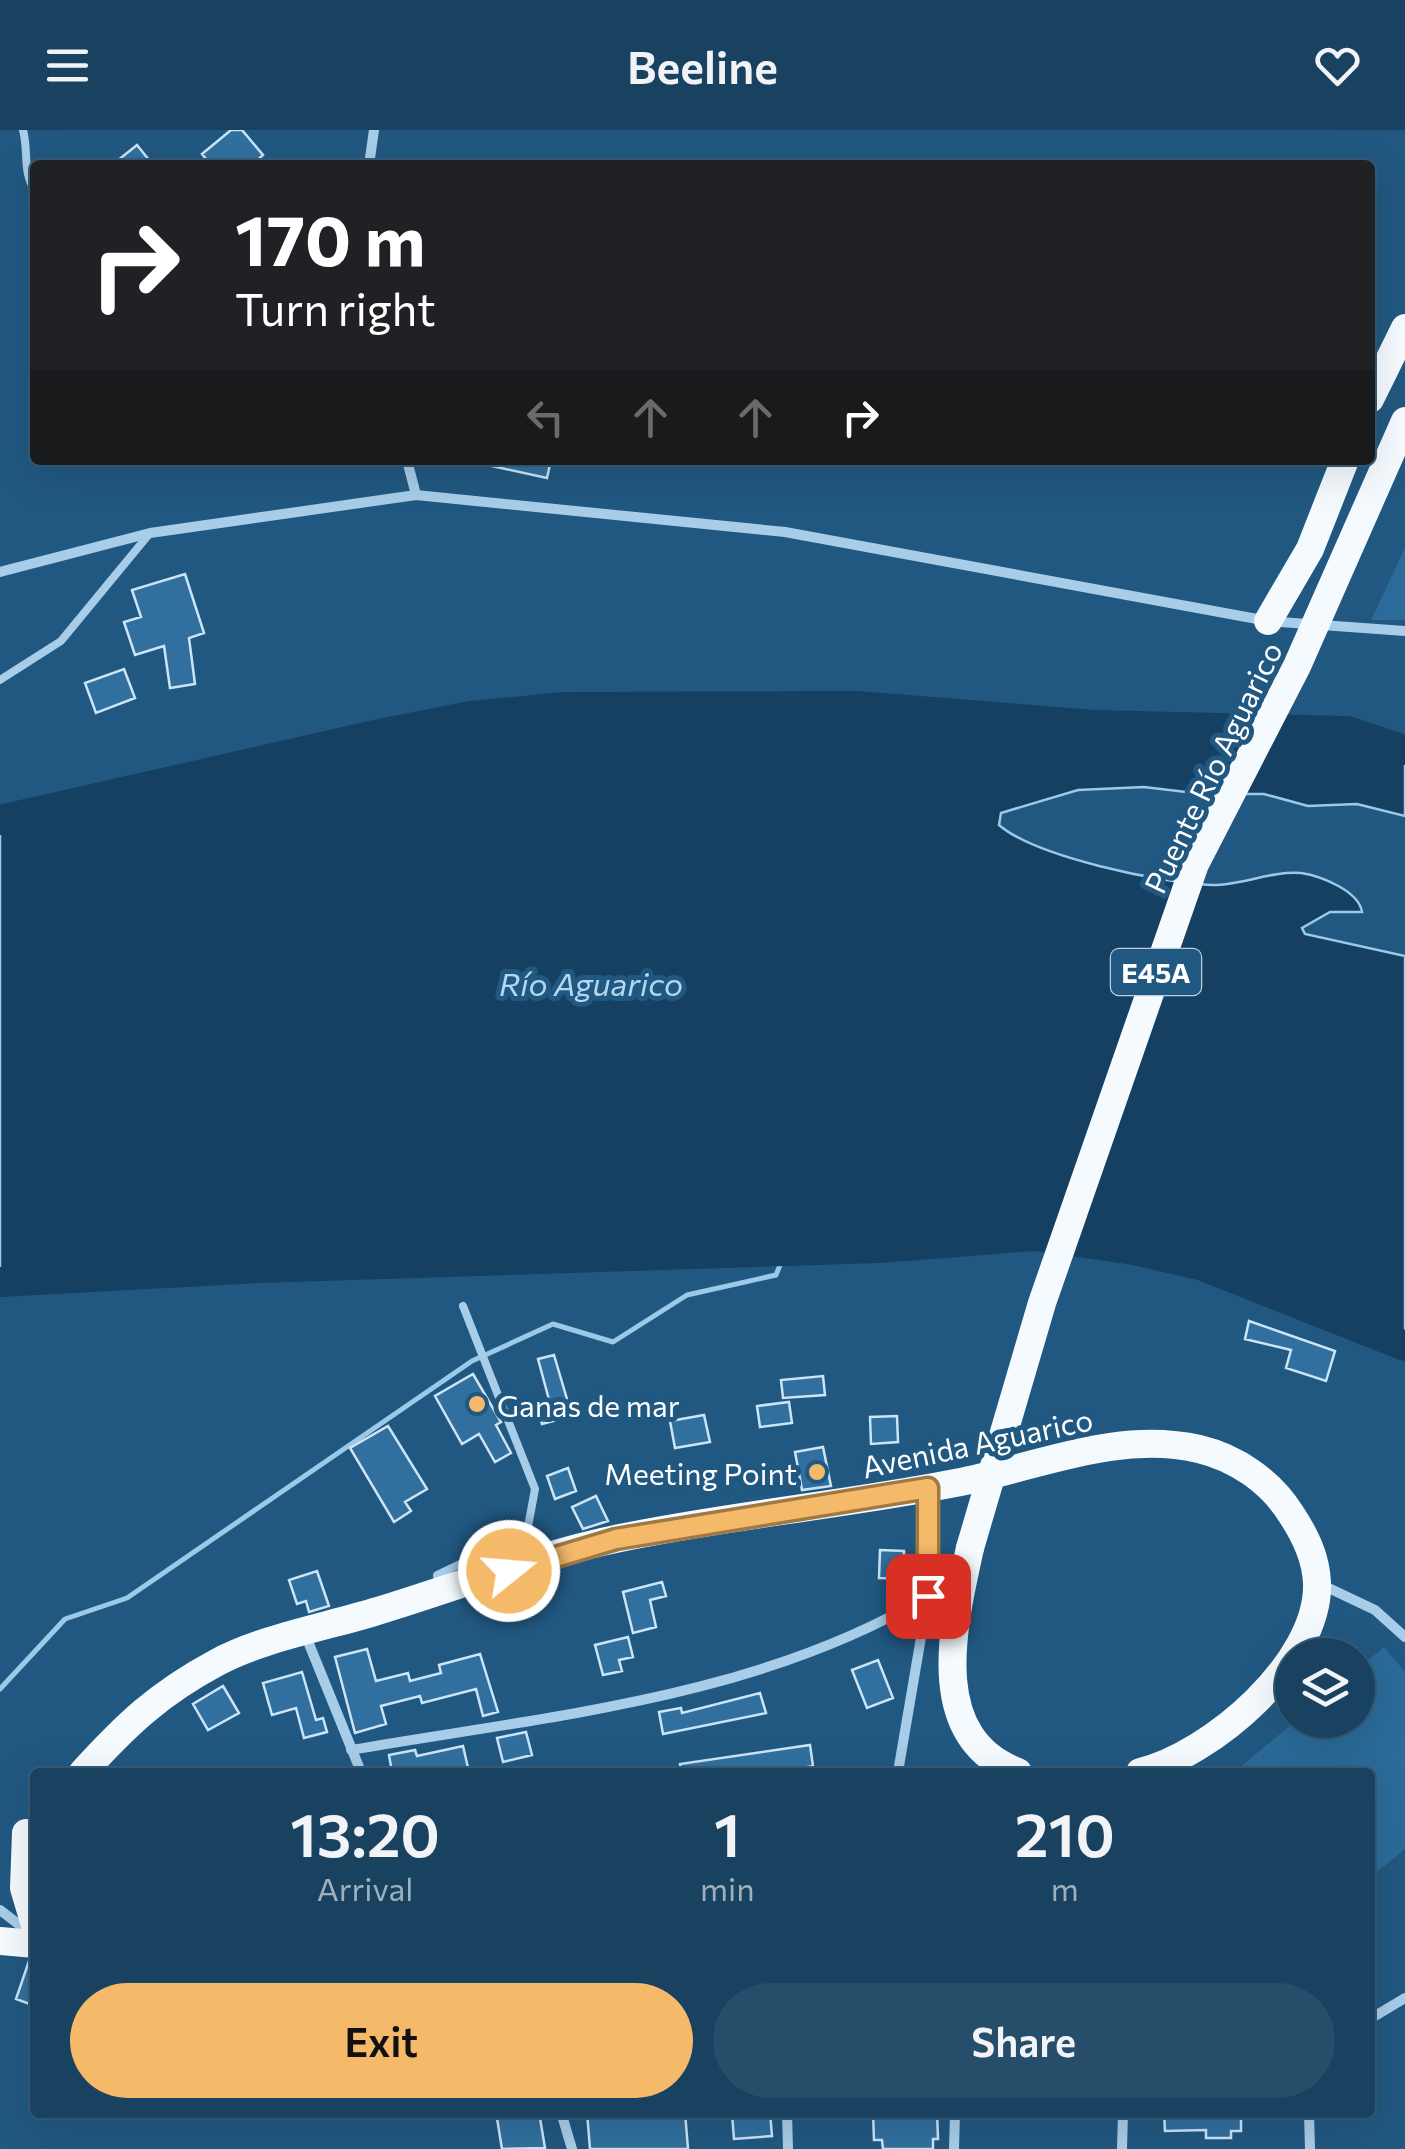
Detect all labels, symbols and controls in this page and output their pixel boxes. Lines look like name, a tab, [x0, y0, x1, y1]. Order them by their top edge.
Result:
icon: menu	[40, 38, 95, 93]
text: Beeline	[627, 38, 778, 93]
icon: heart	[1310, 38, 1365, 93]
text: 170 m	[235, 195, 426, 280]
icon: right	[70, 200, 200, 330]
text: Turn right	[235, 280, 436, 335]
icon: left	[518, 390, 573, 445]
icon: ahead	[623, 390, 678, 445]
icon: ahead	[728, 390, 783, 445]
icon: right	[833, 390, 888, 445]
street label: Puente Río Aguarico	[1135, 635, 1289, 899]
road number: E45A	[1111, 949, 1201, 995]
water label: Río Aguarico	[499, 963, 683, 1003]
place label: Ganas de mar	[497, 1386, 680, 1423]
marker: Ganas de mar	[466, 1393, 488, 1415]
street label: Avenida Aguarico	[858, 1399, 1096, 1485]
place label: Meeting Point	[604, 1454, 797, 1491]
marker: Meeting Point	[806, 1461, 828, 1483]
position arrow	[457, 1519, 561, 1623]
pin	[886, 1554, 971, 1639]
icon: arrive	[901, 1569, 956, 1624]
map controls	[1275, 1638, 1375, 1738]
button: layers	[1275, 1638, 1375, 1738]
text: 13:20	[290, 1796, 440, 1869]
text: 1	[714, 1796, 741, 1869]
text: 210	[1015, 1796, 1115, 1869]
text: Arrival	[317, 1868, 413, 1908]
text: min	[700, 1868, 755, 1908]
text: m	[1051, 1868, 1079, 1908]
button: Exit	[70, 1983, 693, 2098]
button: Share	[713, 1983, 1335, 2098]

